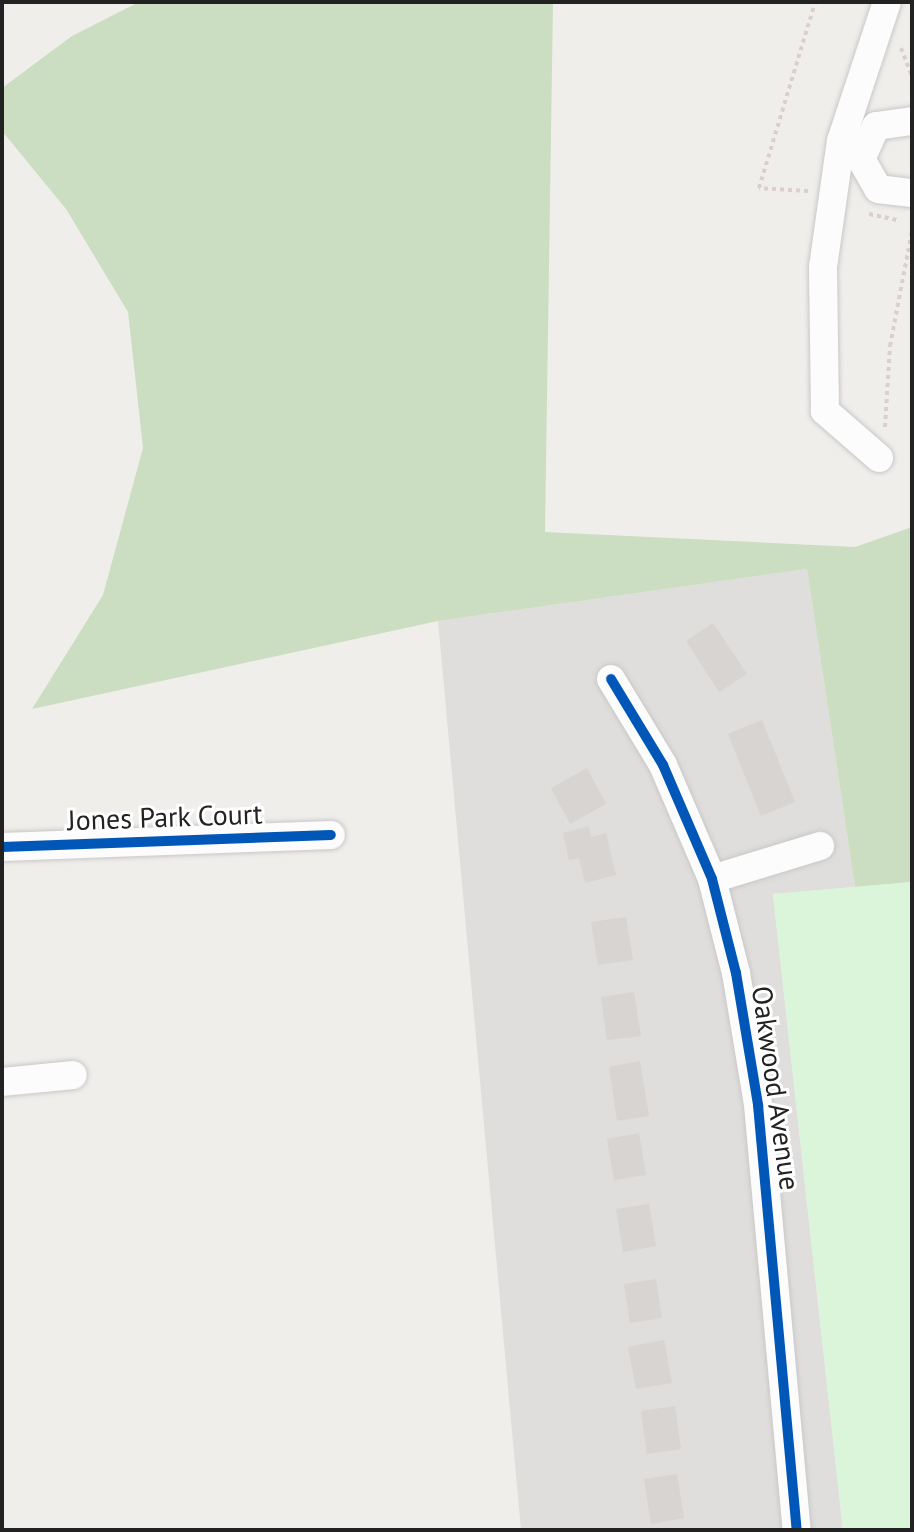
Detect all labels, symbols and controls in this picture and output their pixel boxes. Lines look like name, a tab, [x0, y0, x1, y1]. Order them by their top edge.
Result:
street label: Jones Park Court	[67, 797, 263, 837]
street label: Oakwood Avenue	[745, 983, 807, 1193]

